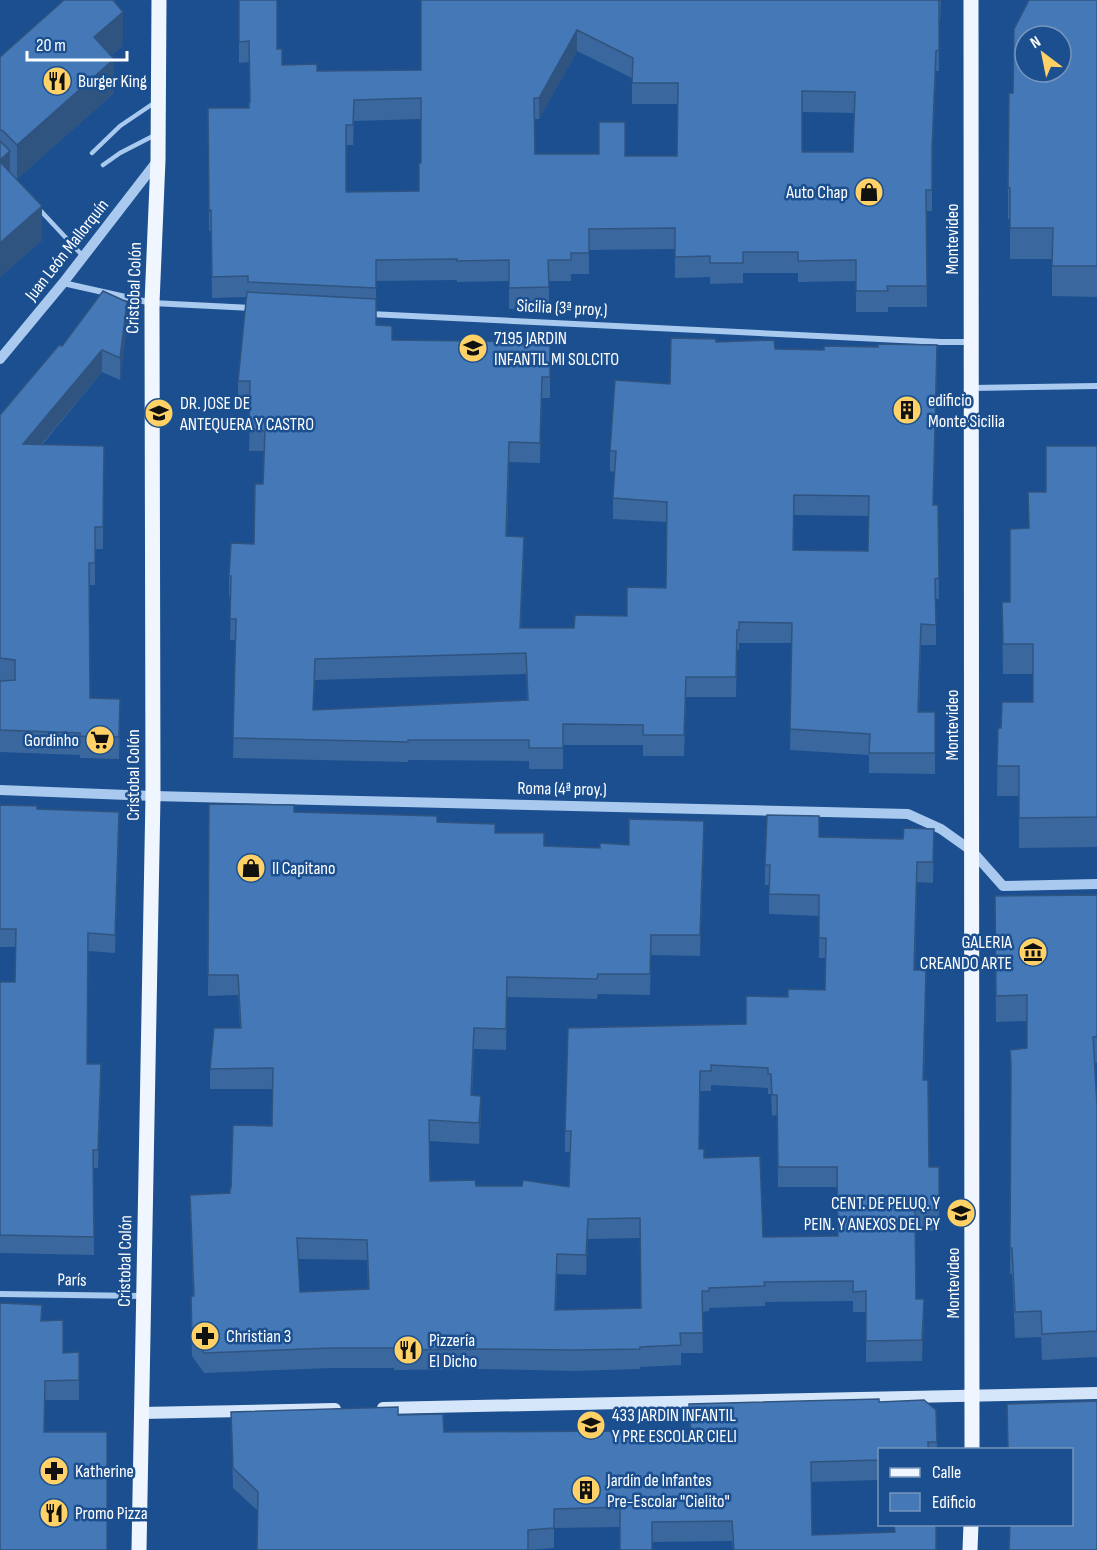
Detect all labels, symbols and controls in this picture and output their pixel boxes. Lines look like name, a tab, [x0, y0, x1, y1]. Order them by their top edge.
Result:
scale bar	[27, 24, 128, 62]
north arrow	[1013, 24, 1073, 84]
text: N	[1027, 32, 1045, 53]
text: 20 m	[36, 35, 66, 56]
restaurant icon: Burger King	[41, 65, 73, 97]
place label: Burger King	[78, 71, 147, 92]
shop icon: Auto Chap	[853, 176, 885, 208]
place label: Auto Chap	[785, 182, 848, 203]
street label: Juan León Mallorquín	[20, 195, 113, 306]
street label: Montevideo	[942, 204, 963, 274]
street label: Cristobal Colón	[122, 242, 146, 334]
street label: Sicilia (3ª proy.)	[516, 295, 608, 321]
place label: 7195 JARDIN INFANTIL MI SOLCITO	[494, 328, 619, 370]
school or university icon: 7195 JARDIN INFANTIL MI SOLCITO	[457, 332, 489, 364]
place label: edificio Monte Sicilia	[928, 390, 1005, 432]
place label: DR. JOSE DE ANTEQUERA Y CASTRO	[179, 393, 314, 435]
building icon: edificio Monte Sicilia	[891, 394, 923, 426]
school or university icon: DR. JOSE DE ANTEQUERA Y CASTRO	[143, 397, 175, 429]
street label: Montevideo	[942, 690, 963, 760]
supermarket icon: Gordinho	[84, 724, 116, 756]
street label: Cristobal Colón	[123, 729, 144, 821]
place label: Gordinho	[24, 730, 79, 751]
street label: Roma (4ª proy.)	[517, 778, 607, 800]
shop icon: Il Capitano	[235, 852, 267, 884]
place label: Il Capitano	[272, 858, 336, 879]
place label: GALERIA CREANDO ARTE	[920, 932, 1012, 974]
museum icon: GALERIA CREANDO ARTE	[1017, 936, 1049, 968]
place label: CENT. DE PELUQ. Y PEIN. Y ANEXOS DEL PY	[804, 1193, 940, 1235]
school or university icon: CENT. DE PELUQ. Y PEIN. Y ANEXOS DEL PY	[945, 1197, 977, 1229]
street label: Cristobal Colón	[114, 1215, 136, 1307]
street label: Montevideo	[943, 1248, 964, 1318]
street label: París	[57, 1269, 87, 1291]
pharmacy icon: Christian 3	[189, 1320, 221, 1352]
place label: Christian 3	[226, 1326, 291, 1347]
place label: Pizzería El Dicho	[429, 1330, 477, 1372]
restaurant icon: Pizzería El Dicho	[392, 1334, 424, 1366]
place label: 433 JARDIN INFANTIL Y PRE ESCOLAR CIELI	[612, 1405, 737, 1447]
school or university icon: 433 JARDIN INFANTIL Y PRE ESCOLAR CIELI	[575, 1409, 607, 1441]
legend	[878, 1448, 1073, 1526]
pharmacy icon: Katherine	[38, 1455, 70, 1487]
place label: Katherine	[75, 1461, 134, 1482]
text: Calle	[932, 1462, 961, 1483]
place label: Jardín de Infantes Pre-Escolar "Cielito"	[606, 1470, 730, 1512]
building icon: Jardín de Infantes Pre-Escolar "Cielito"	[570, 1474, 602, 1506]
text: Edificio	[932, 1492, 976, 1513]
restaurant icon: Promo Pizza	[38, 1497, 70, 1529]
place label: Promo Pizza	[75, 1503, 148, 1524]

